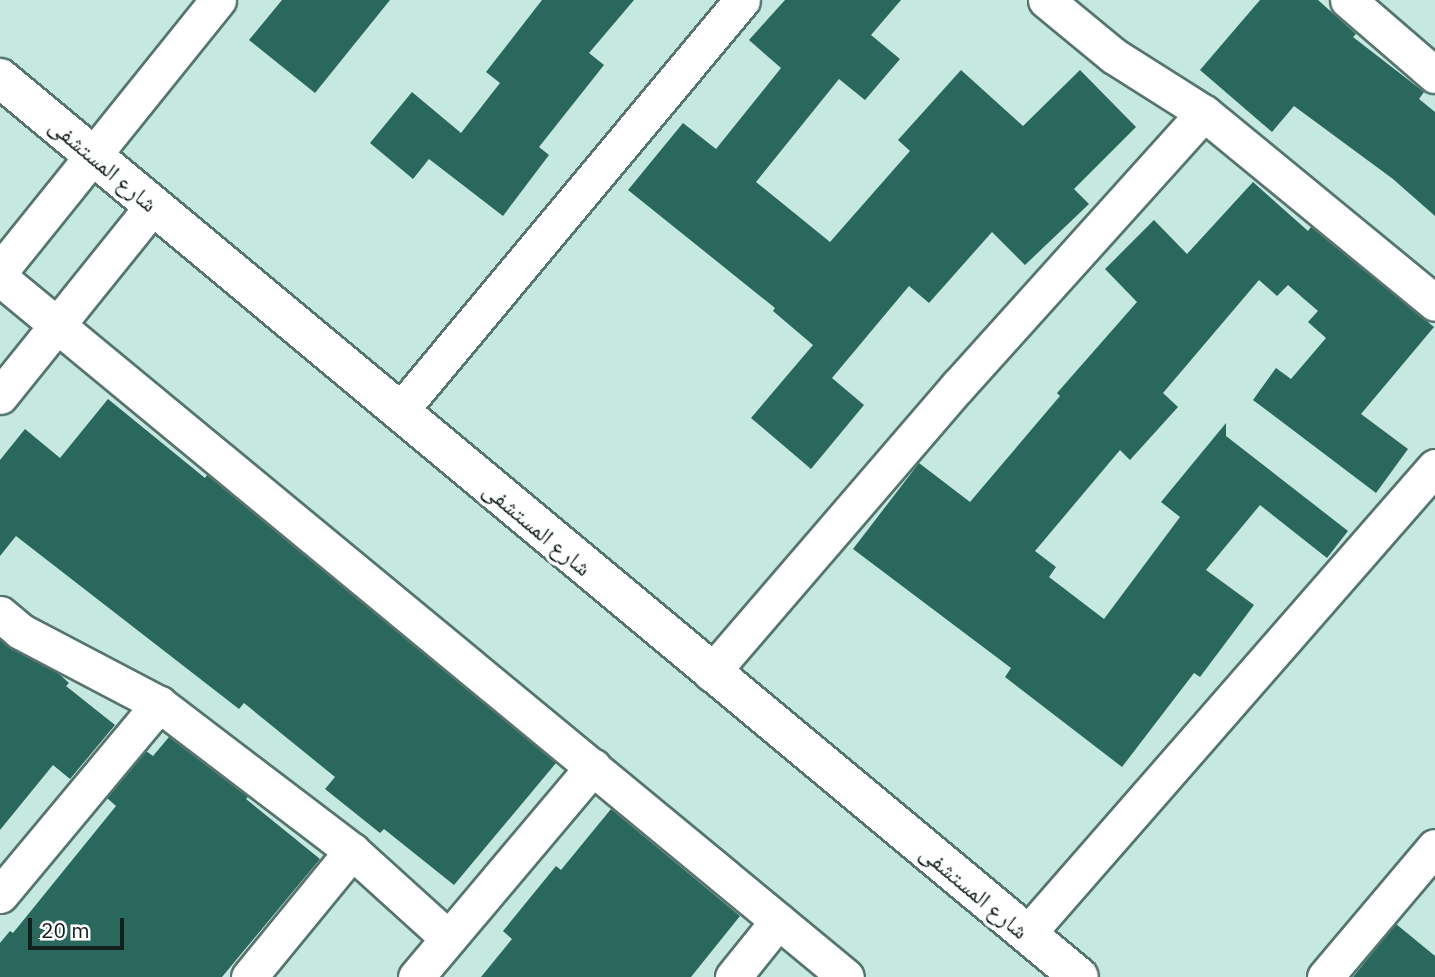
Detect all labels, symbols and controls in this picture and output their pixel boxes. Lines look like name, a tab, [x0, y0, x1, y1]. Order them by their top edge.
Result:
street label: شارع المستشفى	[44, 111, 164, 217]
street label: شارع المستشفى	[478, 475, 598, 581]
street label: شارع المستشفى	[915, 838, 1035, 944]
scale bar	[32, 904, 128, 948]
text: 20 m	[41, 916, 90, 944]

